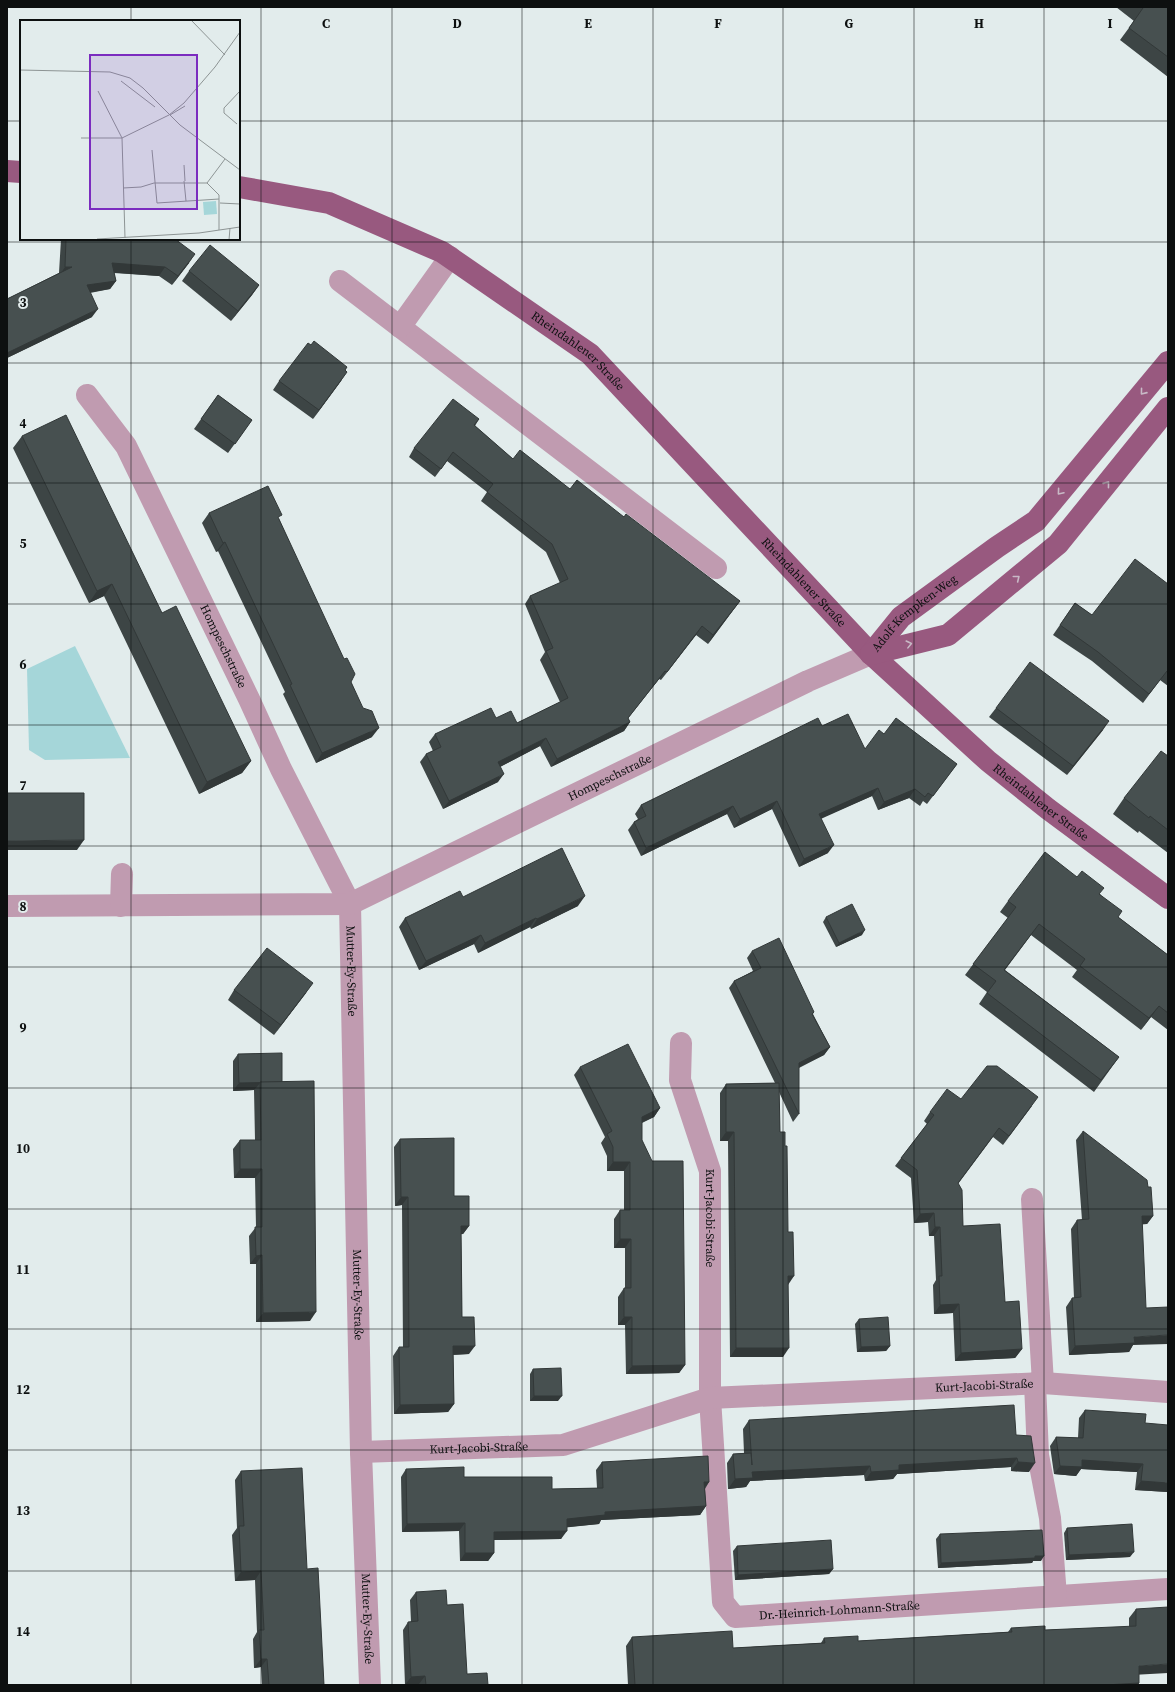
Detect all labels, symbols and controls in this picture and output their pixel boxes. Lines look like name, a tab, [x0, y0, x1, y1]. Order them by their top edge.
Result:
text: C	[322, 15, 330, 32]
text: D	[452, 15, 462, 32]
text: E	[584, 15, 592, 32]
text: F	[714, 15, 722, 32]
text: G	[845, 15, 854, 32]
text: H	[974, 15, 984, 32]
text: I	[1107, 15, 1113, 32]
inset map	[20, 20, 240, 240]
text: 3	[19, 294, 27, 311]
street label: Rheindahlener Straße	[528, 308, 628, 394]
one-way arrow	[1141, 388, 1148, 395]
text: 4	[19, 415, 27, 432]
one-way arrow	[1102, 482, 1109, 489]
one-way arrow	[1058, 488, 1065, 495]
street label: Rheindahlener Straße	[758, 534, 850, 630]
text: 5	[19, 535, 27, 552]
street label: Adolf-Kempken-Weg	[868, 571, 960, 655]
one-way arrow	[1013, 575, 1020, 582]
street label: Hompeschstraße	[196, 602, 251, 691]
one-way arrow	[906, 641, 912, 649]
text: 6	[19, 656, 27, 673]
street label: Hompeschstraße	[565, 750, 654, 805]
street label: Rheindahlener Straße	[990, 760, 1092, 845]
text: 7	[19, 777, 27, 794]
text: 8	[19, 898, 27, 915]
street label: Mutter-Ey-Straße	[342, 925, 360, 1017]
text: 9	[19, 1019, 27, 1036]
text: 10	[16, 1140, 30, 1157]
street label: Kurt-Jacobi-Straße	[702, 1169, 718, 1267]
street label: Mutter-Ey-Straße	[349, 1249, 367, 1341]
text: 11	[16, 1261, 30, 1278]
street label: Kurt-Jacobi-Straße	[935, 1375, 1034, 1396]
text: 12	[16, 1381, 30, 1398]
street label: Kurt-Jacobi-Straße	[429, 1438, 528, 1458]
text: 13	[16, 1502, 30, 1519]
street label: Mutter-Ey-Straße	[358, 1573, 377, 1664]
street label: Dr.-Heinrich-Lohmann-Straße	[758, 1597, 920, 1623]
text: 14	[16, 1623, 30, 1640]

